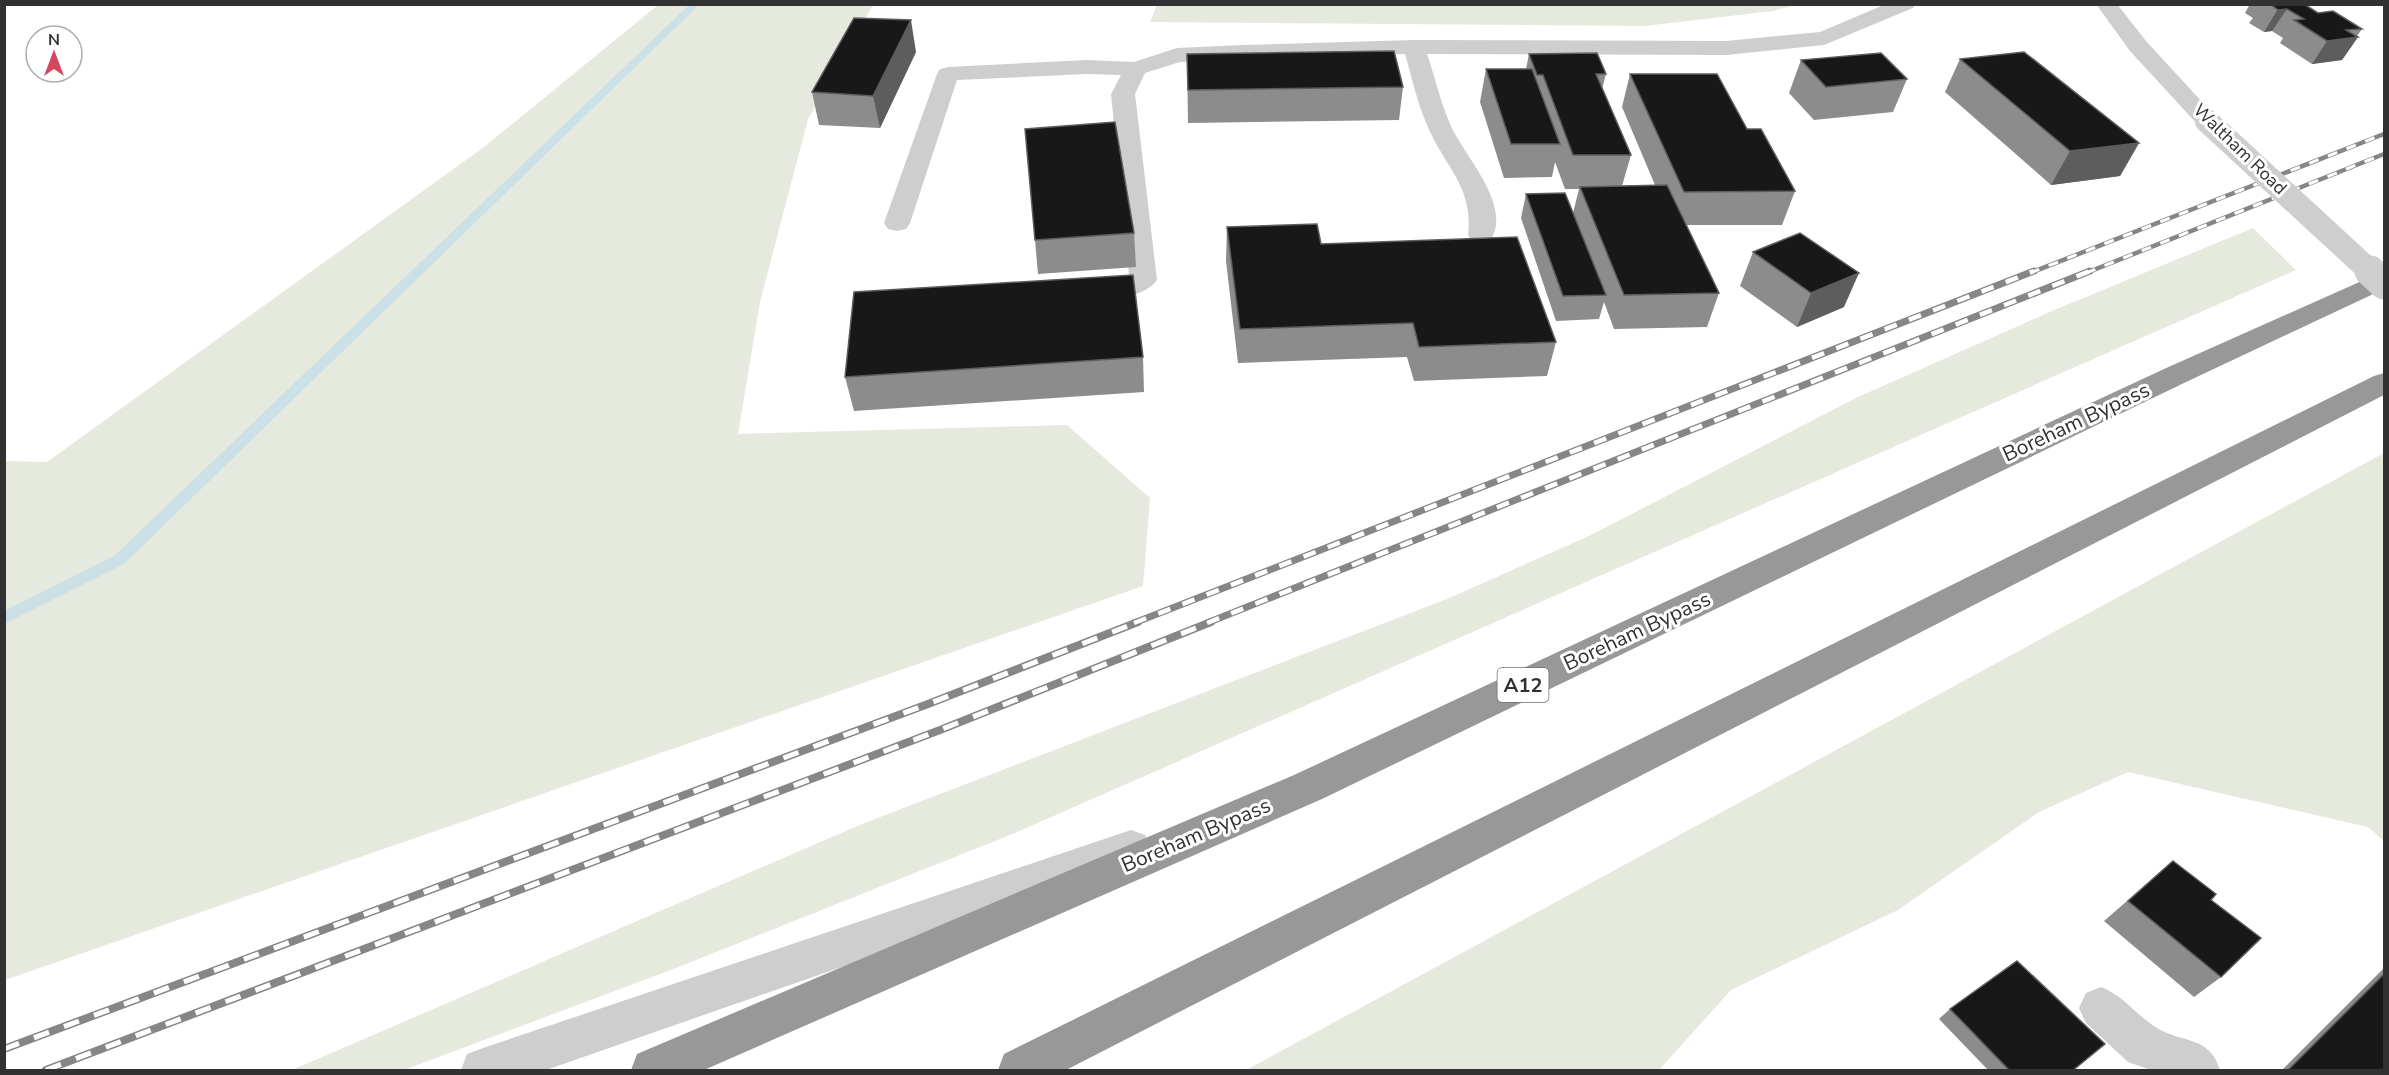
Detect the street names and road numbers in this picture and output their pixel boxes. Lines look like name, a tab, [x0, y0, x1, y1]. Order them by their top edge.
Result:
street label: Waltham Road	[2188, 98, 2292, 200]
street label: Boreham Bypass	[1998, 376, 2154, 468]
street label: Boreham Bypass	[1559, 585, 1715, 677]
road number: A12	[1498, 668, 1549, 702]
street label: Boreham Bypass	[1117, 791, 1275, 879]

